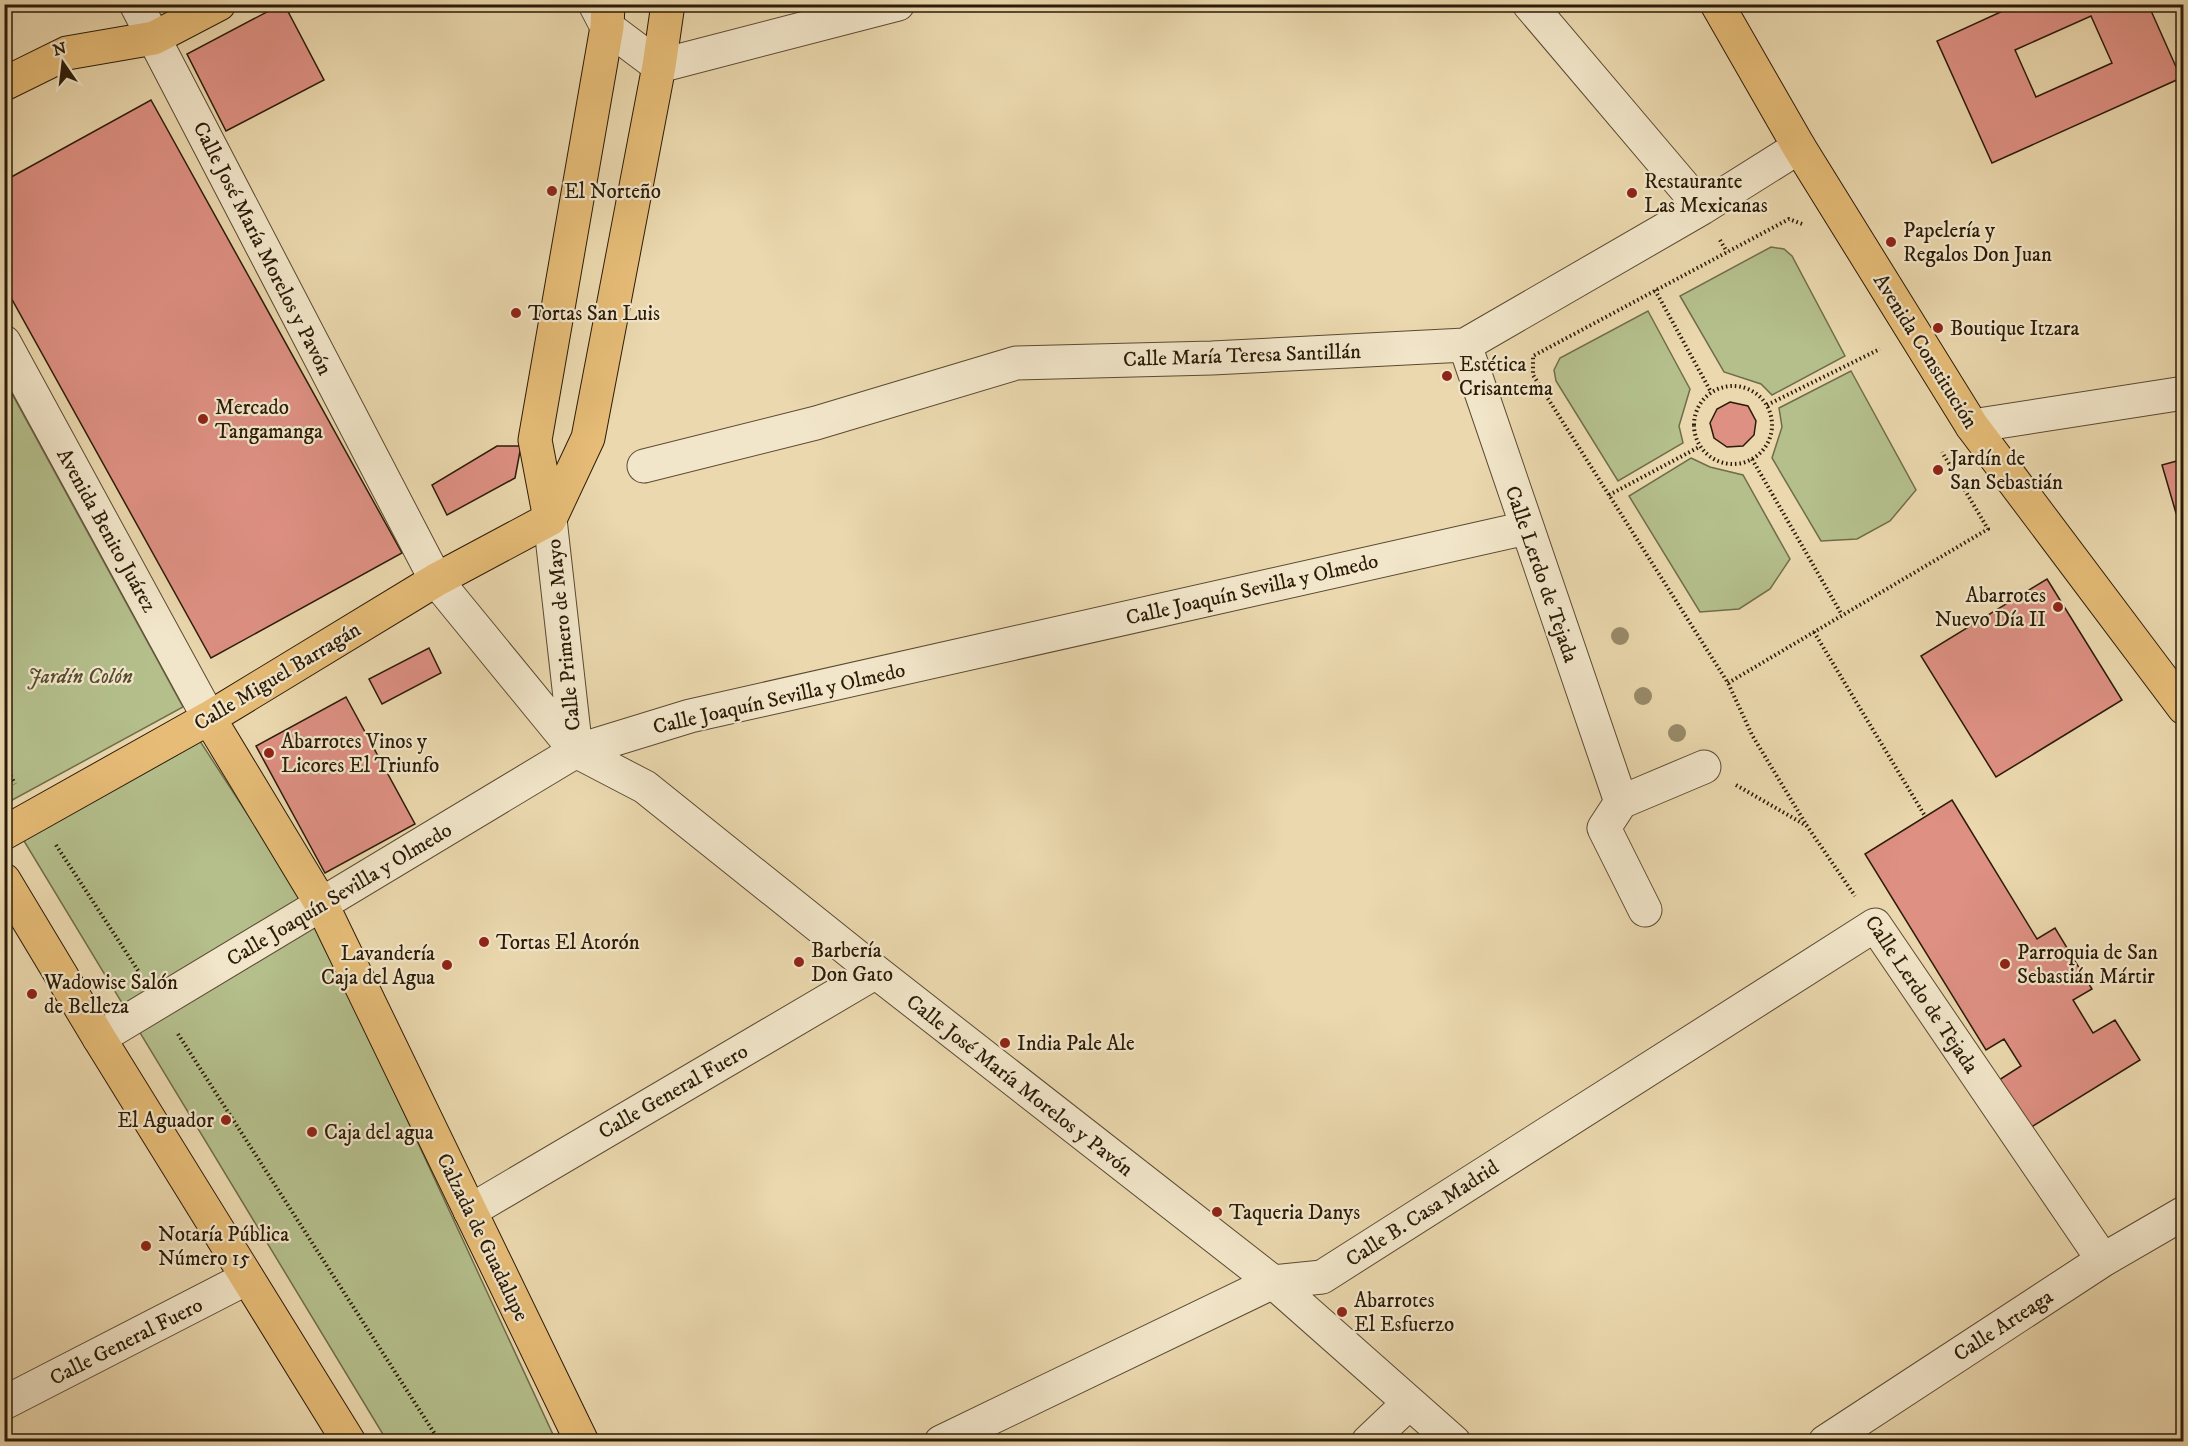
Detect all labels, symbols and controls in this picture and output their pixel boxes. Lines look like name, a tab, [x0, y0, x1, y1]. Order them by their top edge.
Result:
north arrow	[33, 33, 93, 93]
text: N	[51, 38, 68, 61]
street label: Calle José María Morelos y Pavón	[187, 117, 338, 380]
place label: Restaurante Las Mexicanas	[1644, 169, 1768, 219]
place label: El Norteño	[564, 179, 661, 205]
marker: El Norteño	[545, 184, 559, 198]
marker: Restaurante Las Mexicanas	[1625, 186, 1639, 200]
place label: Papelería y Regalos Don Juan	[1903, 218, 2052, 268]
marker: Papelería y Regalos Don Juan	[1884, 235, 1898, 249]
street label: Avenida Constitución	[1867, 269, 1983, 434]
place label: Tortas San Luis	[528, 301, 660, 327]
marker: Tortas San Luis	[509, 306, 523, 320]
place label: Boutique Itzara	[1950, 316, 2079, 342]
marker: Boutique Itzara	[1931, 321, 1945, 335]
street label: Calle María Teresa Santillán	[1123, 339, 1362, 373]
place label: Estética Crisantema	[1459, 352, 1553, 402]
marker: Estética Crisantema	[1440, 369, 1454, 383]
place label: Mercado Tangamanga	[215, 395, 323, 445]
marker: Mercado Tangamanga	[196, 412, 210, 426]
street label: Avenida Benito Juárez	[50, 444, 162, 617]
place label: Jardín de San Sebastián	[1948, 446, 2063, 496]
marker: Jardín de San Sebastián	[1931, 463, 1945, 477]
street label: Calle Lerdo de Tejada	[1499, 483, 1583, 666]
street label: Calle Primero de Mayo	[541, 538, 587, 732]
street label: Calle Joaquín Sevilla y Olmedo	[1124, 548, 1381, 632]
place label: Abarrotes Nuevo Día II	[1935, 583, 2046, 633]
marker: Abarrotes Nuevo Día II	[2051, 600, 2065, 614]
street label: Calle Miguel Barragán	[189, 617, 366, 737]
street label: Calle Joaquín Sevilla y Olmedo	[651, 657, 908, 741]
park label: Jardín Colón	[27, 664, 133, 690]
place label: Abarrotes Vinos y Licores El Triunfo	[281, 729, 439, 779]
marker: Abarrotes Vinos y Licores El Triunfo	[262, 746, 276, 760]
street label: Calle Joaquín Sevilla y Olmedo	[222, 817, 457, 972]
street label: Calle Lerdo de Tejada	[1859, 911, 1984, 1079]
place label: Tortas El Atorón	[496, 930, 640, 956]
marker: Tortas El Atorón	[477, 935, 491, 949]
place label: Barbería Don Gato	[811, 938, 893, 988]
place label: Parroquia de San Sebastián Mártir	[2017, 940, 2158, 990]
place label: Lavandería Caja del Agua	[321, 941, 435, 991]
marker: Barbería Don Gato	[792, 955, 806, 969]
marker: Parroquia de San Sebastián Mártir	[1998, 957, 2012, 971]
marker: Lavandería Caja del Agua	[440, 958, 454, 972]
place label: Wadowise Salón de Belleza	[43, 970, 178, 1020]
marker: Wadowise Salón de Belleza	[25, 987, 39, 1001]
street label: Calle José María Morelos y Pavón	[901, 989, 1138, 1183]
place label: India Pale Ale	[1017, 1031, 1135, 1057]
marker: India Pale Ale	[998, 1036, 1012, 1050]
street label: Calle General Fuero	[594, 1039, 753, 1145]
place label: El Aguador	[117, 1108, 214, 1134]
marker: El Aguador	[219, 1113, 233, 1127]
place label: Caja del agua	[324, 1120, 434, 1146]
marker: Caja del agua	[305, 1125, 319, 1139]
street label: Calzada de Guadalupe	[430, 1149, 534, 1326]
street label: Calle B. Casa Madrid	[1341, 1154, 1504, 1273]
place label: Taqueria Danys	[1229, 1200, 1360, 1226]
marker: Taqueria Danys	[1210, 1205, 1224, 1219]
place label: Notaría Pública Número 15	[158, 1222, 289, 1272]
marker: Notaría Pública Número 15	[139, 1239, 153, 1253]
street label: Calle Arteaga	[1949, 1284, 2058, 1368]
place label: Abarrotes El Esfuerzo	[1354, 1288, 1454, 1338]
street label: Calle General Fuero	[46, 1292, 207, 1392]
marker: Abarrotes El Esfuerzo	[1335, 1305, 1349, 1319]

